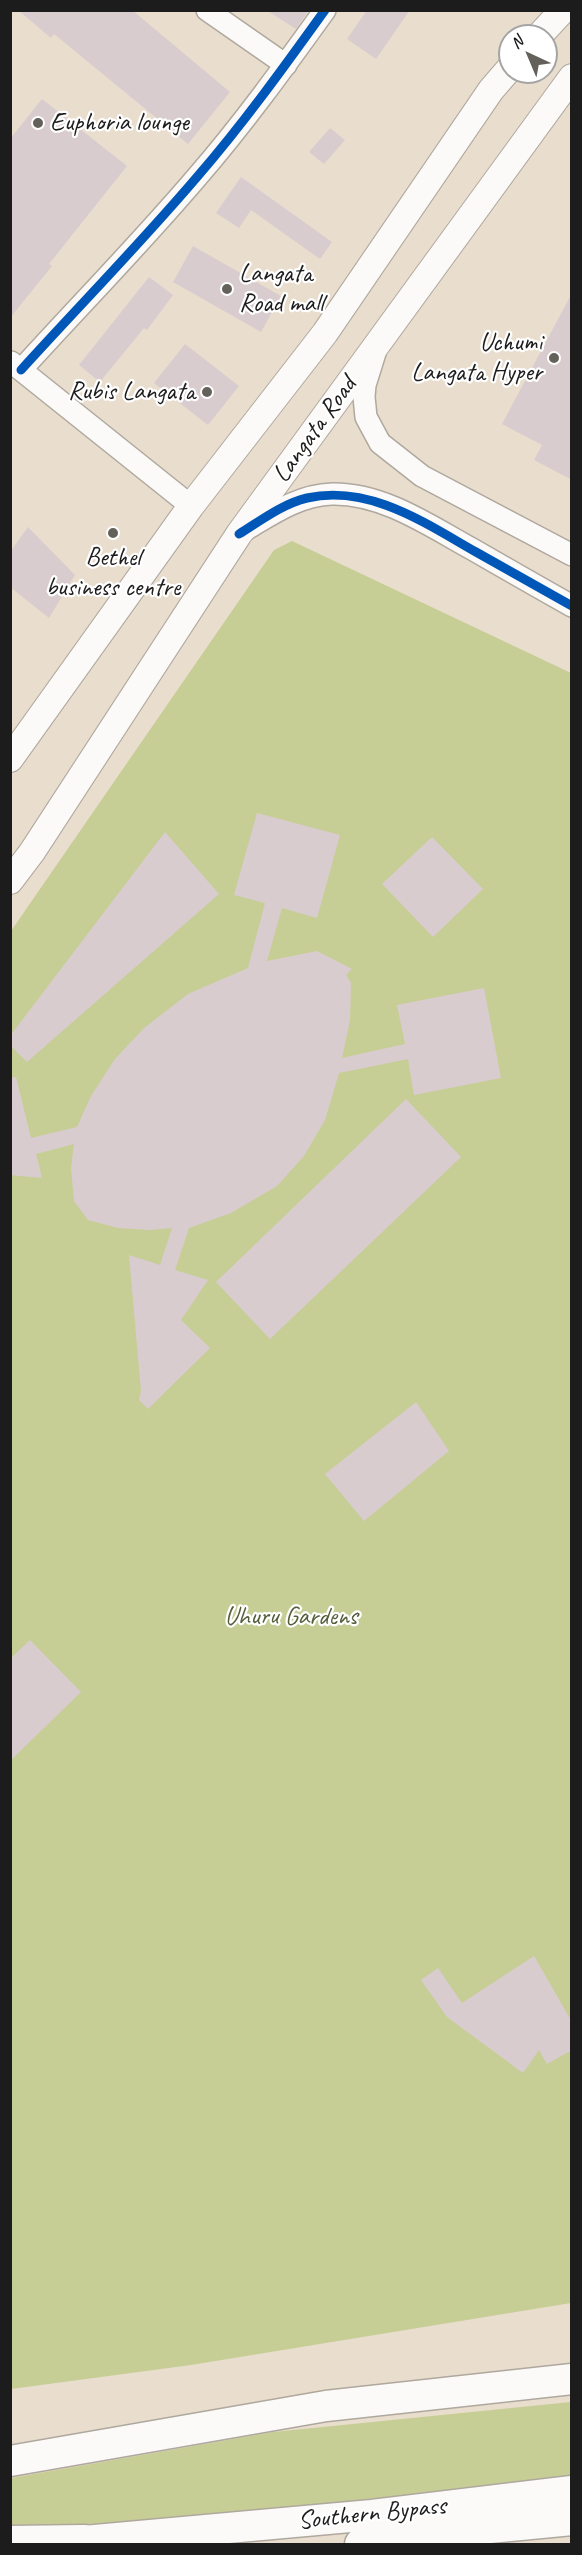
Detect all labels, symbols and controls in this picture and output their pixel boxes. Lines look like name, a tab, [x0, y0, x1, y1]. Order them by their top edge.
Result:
north arrow	[498, 24, 558, 84]
text: N	[506, 32, 527, 53]
place label: Euphoria lounge	[50, 107, 189, 139]
marker: Euphoria lounge	[31, 116, 45, 130]
place label: Langata Road mall	[239, 258, 324, 320]
marker: Langata Road mall	[220, 282, 234, 296]
place label: Uchumi Langata Hyper	[411, 327, 542, 388]
marker: Uchumi Langata Hyper	[547, 351, 561, 365]
street label: Langata Road	[266, 371, 364, 489]
place label: Rubis Langata	[68, 376, 195, 408]
marker: Rubis Langata	[200, 385, 214, 399]
marker: Bethel business centre	[106, 526, 120, 540]
place label: Bethel business centre	[46, 542, 180, 604]
park label: Uhuru Gardens	[225, 1601, 357, 1633]
street label: Southern Bypass	[296, 2491, 448, 2537]

